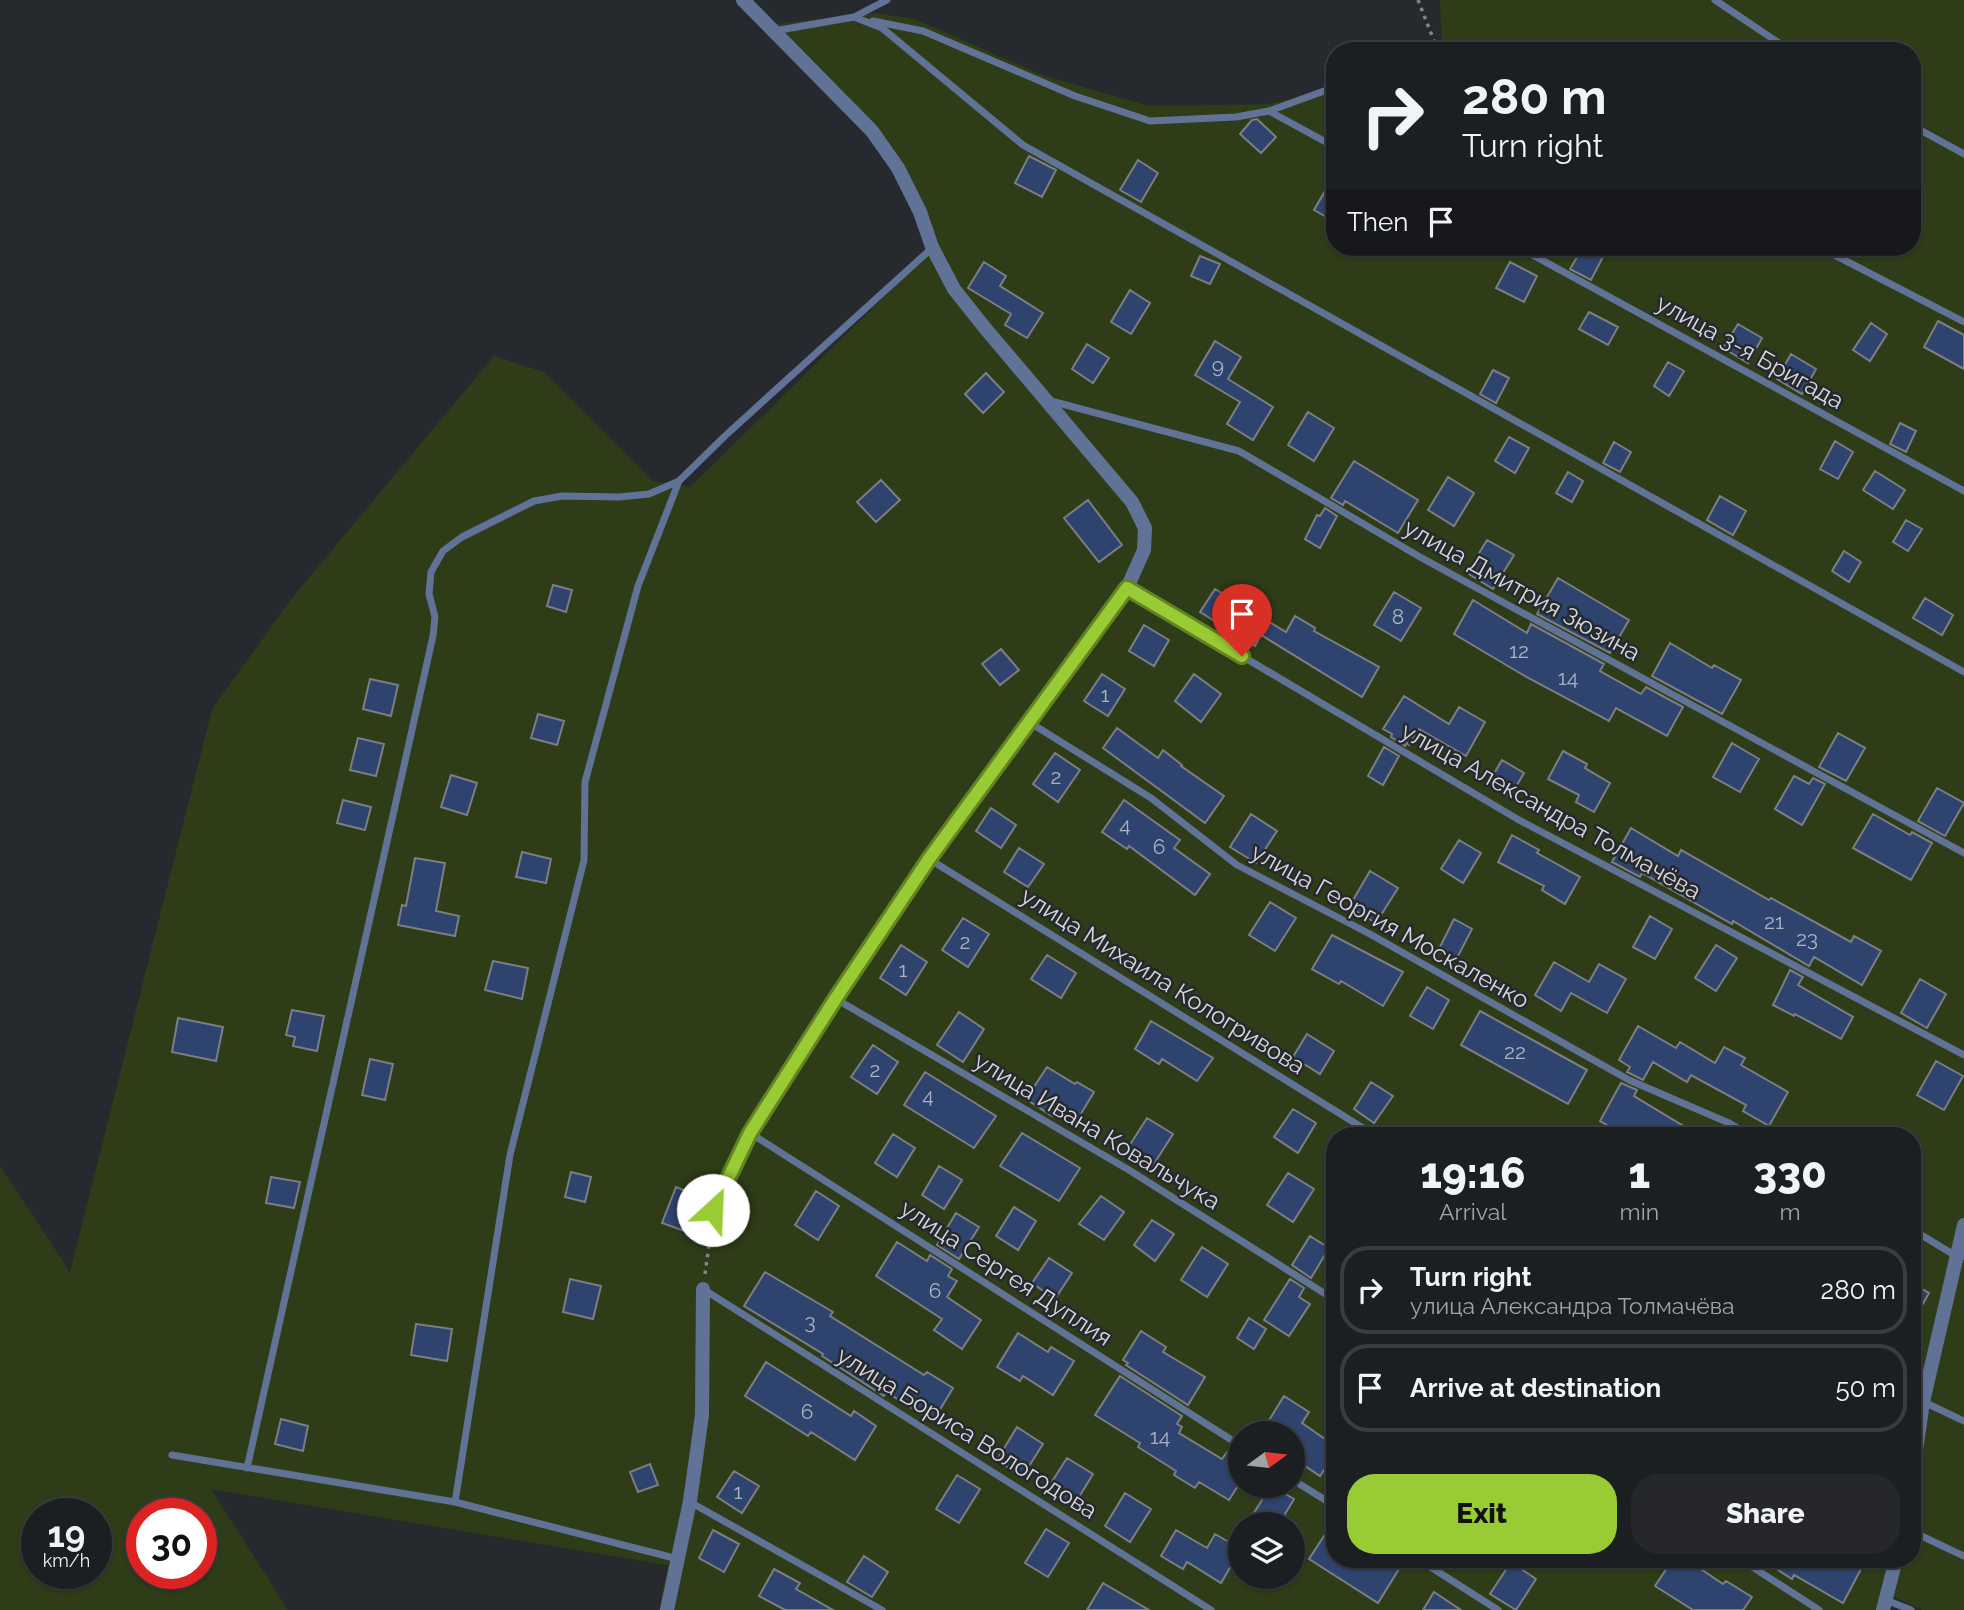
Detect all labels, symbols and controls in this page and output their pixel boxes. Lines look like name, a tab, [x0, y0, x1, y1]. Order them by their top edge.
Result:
text: 280 m	[1462, 68, 1607, 125]
icon: right	[1347, 70, 1438, 161]
text: Turn right	[1462, 127, 1603, 164]
icon: arrive	[1422, 203, 1460, 241]
text: Then	[1347, 207, 1408, 237]
street label: улица 3-я Бригада	[1651, 288, 1849, 415]
house number: 9	[1212, 353, 1224, 378]
street label: улица Дмитрия Зюзина	[1399, 512, 1646, 667]
pin	[1212, 584, 1272, 656]
icon: arrive	[1223, 595, 1261, 633]
house number: 8	[1392, 604, 1404, 629]
house number: 12	[1509, 638, 1529, 663]
house number: 14	[1558, 665, 1578, 690]
house number: 1	[1101, 682, 1110, 707]
street label: улица Александра Толмачёва	[1396, 716, 1706, 905]
house number: 2	[1051, 764, 1061, 789]
house number: 4	[1119, 812, 1131, 837]
house number: 6	[1153, 834, 1165, 859]
street label: улица Георгия Москаленко	[1246, 837, 1534, 1014]
street label: улица Михаила Кологривова	[1016, 881, 1311, 1080]
house number: 21	[1764, 909, 1784, 934]
house number: 23	[1796, 926, 1818, 951]
house number: 2	[960, 929, 970, 954]
house number: 1	[899, 957, 908, 982]
house number: 22	[1504, 1039, 1526, 1064]
street label: улица Ивана Ковальчука	[969, 1045, 1226, 1216]
house number: 2	[870, 1057, 880, 1082]
house number: 4	[922, 1083, 934, 1108]
text: 19:16	[1420, 1149, 1525, 1198]
text: 1	[1628, 1149, 1650, 1198]
text: 330	[1753, 1149, 1827, 1198]
position arrow	[676, 1173, 750, 1247]
street label: улица Сергея Дуплия	[895, 1193, 1118, 1352]
text: Arrival	[1439, 1198, 1507, 1225]
text: min	[1620, 1198, 1659, 1225]
text: m	[1779, 1198, 1801, 1225]
text: Turn right	[1410, 1262, 1531, 1292]
icon: right	[1351, 1271, 1389, 1309]
text: 280 m	[1821, 1275, 1896, 1305]
house number: 6	[929, 1278, 941, 1303]
text: улица Александра Толмачёва	[1410, 1292, 1735, 1319]
house number: 3	[804, 1309, 816, 1334]
street label: улица Бориса Вологодова	[832, 1340, 1103, 1525]
icon: arrive	[1351, 1369, 1389, 1407]
text: Arrive at destination	[1410, 1373, 1661, 1403]
text: 50 m	[1835, 1373, 1896, 1403]
house number: 6	[801, 1399, 813, 1424]
north arrow	[1228, 1421, 1306, 1498]
map controls	[1228, 1421, 1305, 1589]
house number: 14	[1150, 1424, 1170, 1449]
button: Exit	[1347, 1474, 1617, 1554]
button: Share	[1631, 1474, 1900, 1554]
house number: 1	[734, 1479, 743, 1504]
speed limit sign: 30	[126, 1498, 217, 1589]
button: layers	[1228, 1512, 1305, 1589]
text: 19	[48, 1514, 85, 1555]
text: km/h	[43, 1550, 90, 1571]

